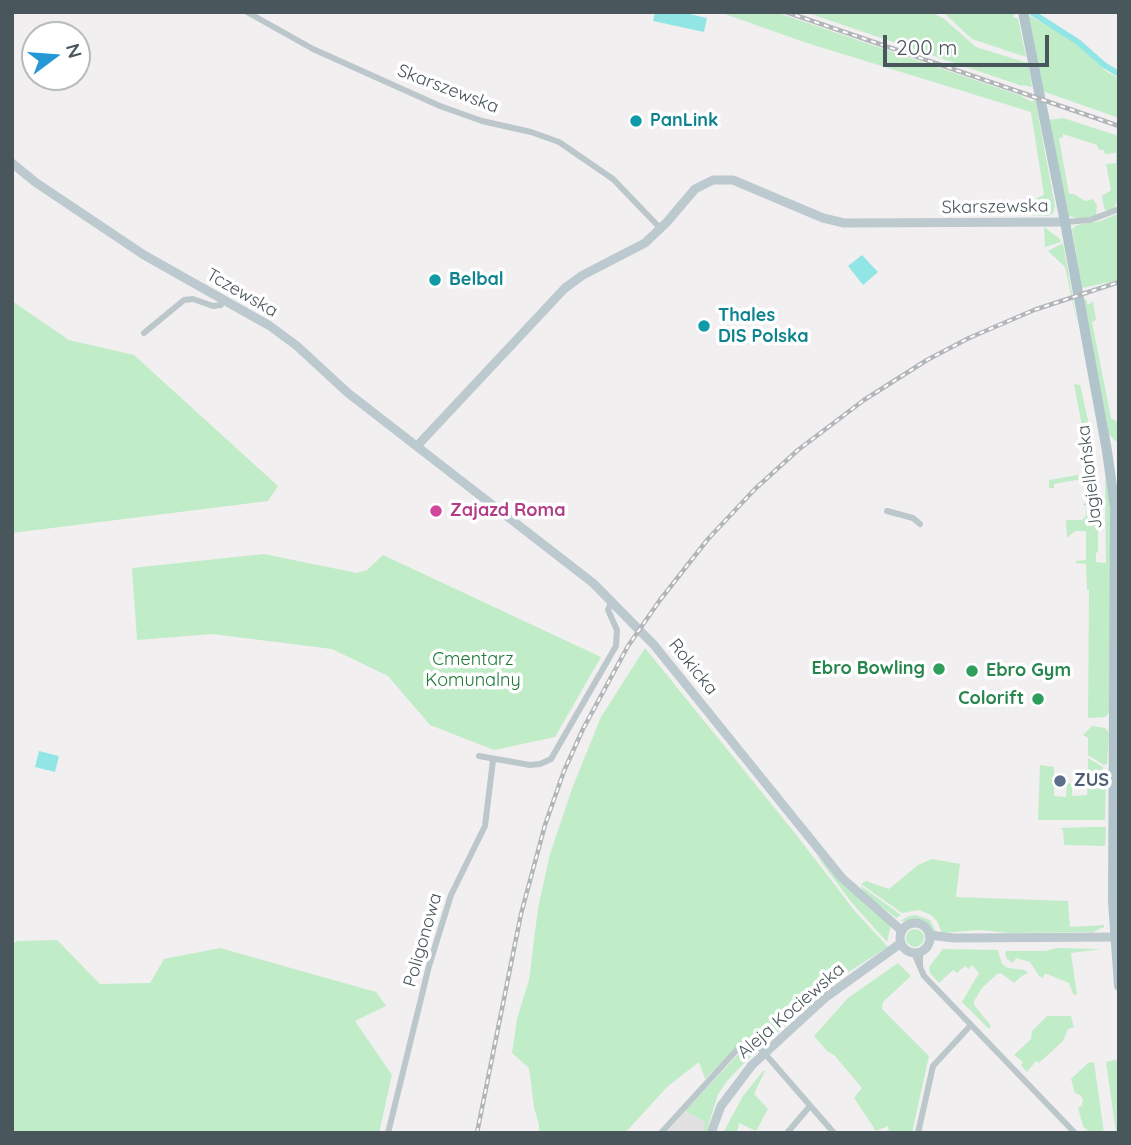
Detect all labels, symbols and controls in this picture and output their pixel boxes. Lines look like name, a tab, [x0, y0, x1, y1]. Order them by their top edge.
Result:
north arrow	[21, 21, 91, 91]
scale bar	[886, 21, 1052, 65]
text: 200 m	[896, 34, 958, 60]
text: N	[61, 41, 88, 61]
street label: Skarszewska	[394, 60, 502, 118]
place label: PanLink	[650, 110, 718, 132]
marker: PanLink	[628, 113, 644, 129]
street label: Skarszewska	[941, 195, 1049, 219]
street label: Tczewska	[202, 264, 282, 322]
place label: Belbal	[449, 269, 504, 291]
marker: Belbal	[427, 272, 443, 288]
place label: Thales DIS Polska	[718, 305, 809, 348]
marker: Thales DIS Polska	[696, 318, 712, 334]
street label: Jagiellońska	[1073, 424, 1107, 530]
place label: Zajazd Roma	[450, 500, 566, 522]
marker: Zajazd Roma	[428, 503, 444, 519]
street label: Rokicka	[664, 635, 722, 699]
park label: Cmentarz Komunalny	[425, 649, 521, 692]
place label: Ebro Bowling	[812, 658, 925, 680]
place label: Ebro Gym	[986, 660, 1071, 682]
marker: Ebro Bowling	[931, 661, 947, 677]
marker: Ebro Gym	[964, 663, 980, 679]
place label: Colorift	[958, 688, 1024, 710]
marker: Colorift	[1030, 691, 1046, 707]
place label: ZUS	[1074, 770, 1109, 792]
marker: ZUS	[1052, 773, 1068, 789]
street label: Poligonowa	[399, 890, 447, 990]
street label: Aleja Kociewska	[733, 959, 849, 1063]

